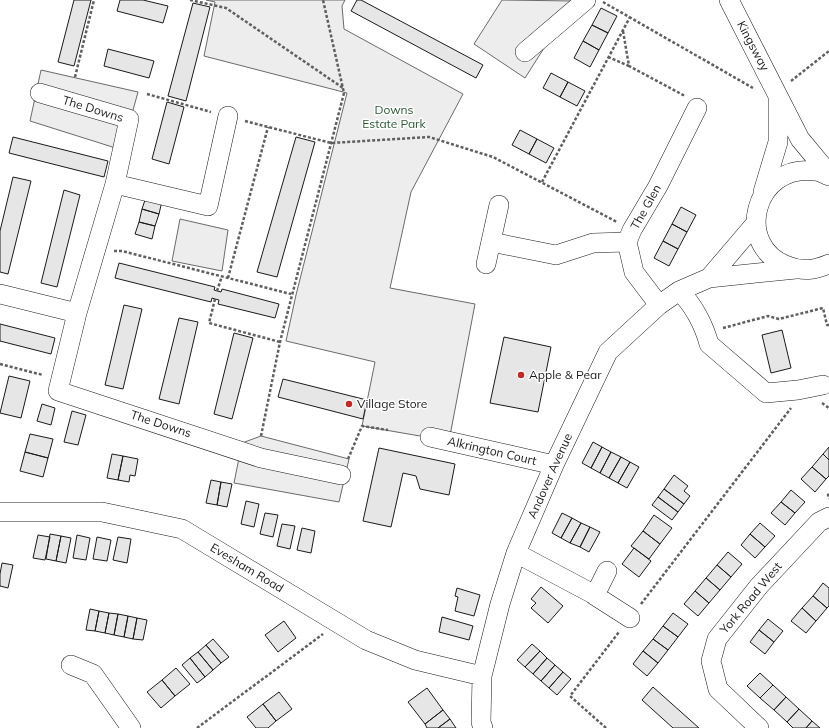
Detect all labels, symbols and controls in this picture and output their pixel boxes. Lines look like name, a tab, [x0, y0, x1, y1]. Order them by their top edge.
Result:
street label: Kingsway	[734, 18, 773, 74]
street label: The Downs	[61, 92, 126, 125]
park label: Downs Estate Park	[362, 102, 426, 131]
street label: The Glen	[627, 182, 664, 232]
place label: Apple & Pear	[529, 367, 602, 382]
marker: Apple & Pear	[516, 370, 526, 380]
place label: Village Store	[357, 396, 427, 411]
marker: Village Store	[344, 399, 354, 409]
street label: The Downs	[129, 407, 194, 440]
street label: Andover Avenue	[524, 431, 575, 521]
street label: Alkrington Court	[446, 433, 538, 468]
street label: Evesham Road	[208, 540, 287, 595]
street label: York Road West	[716, 559, 785, 637]

